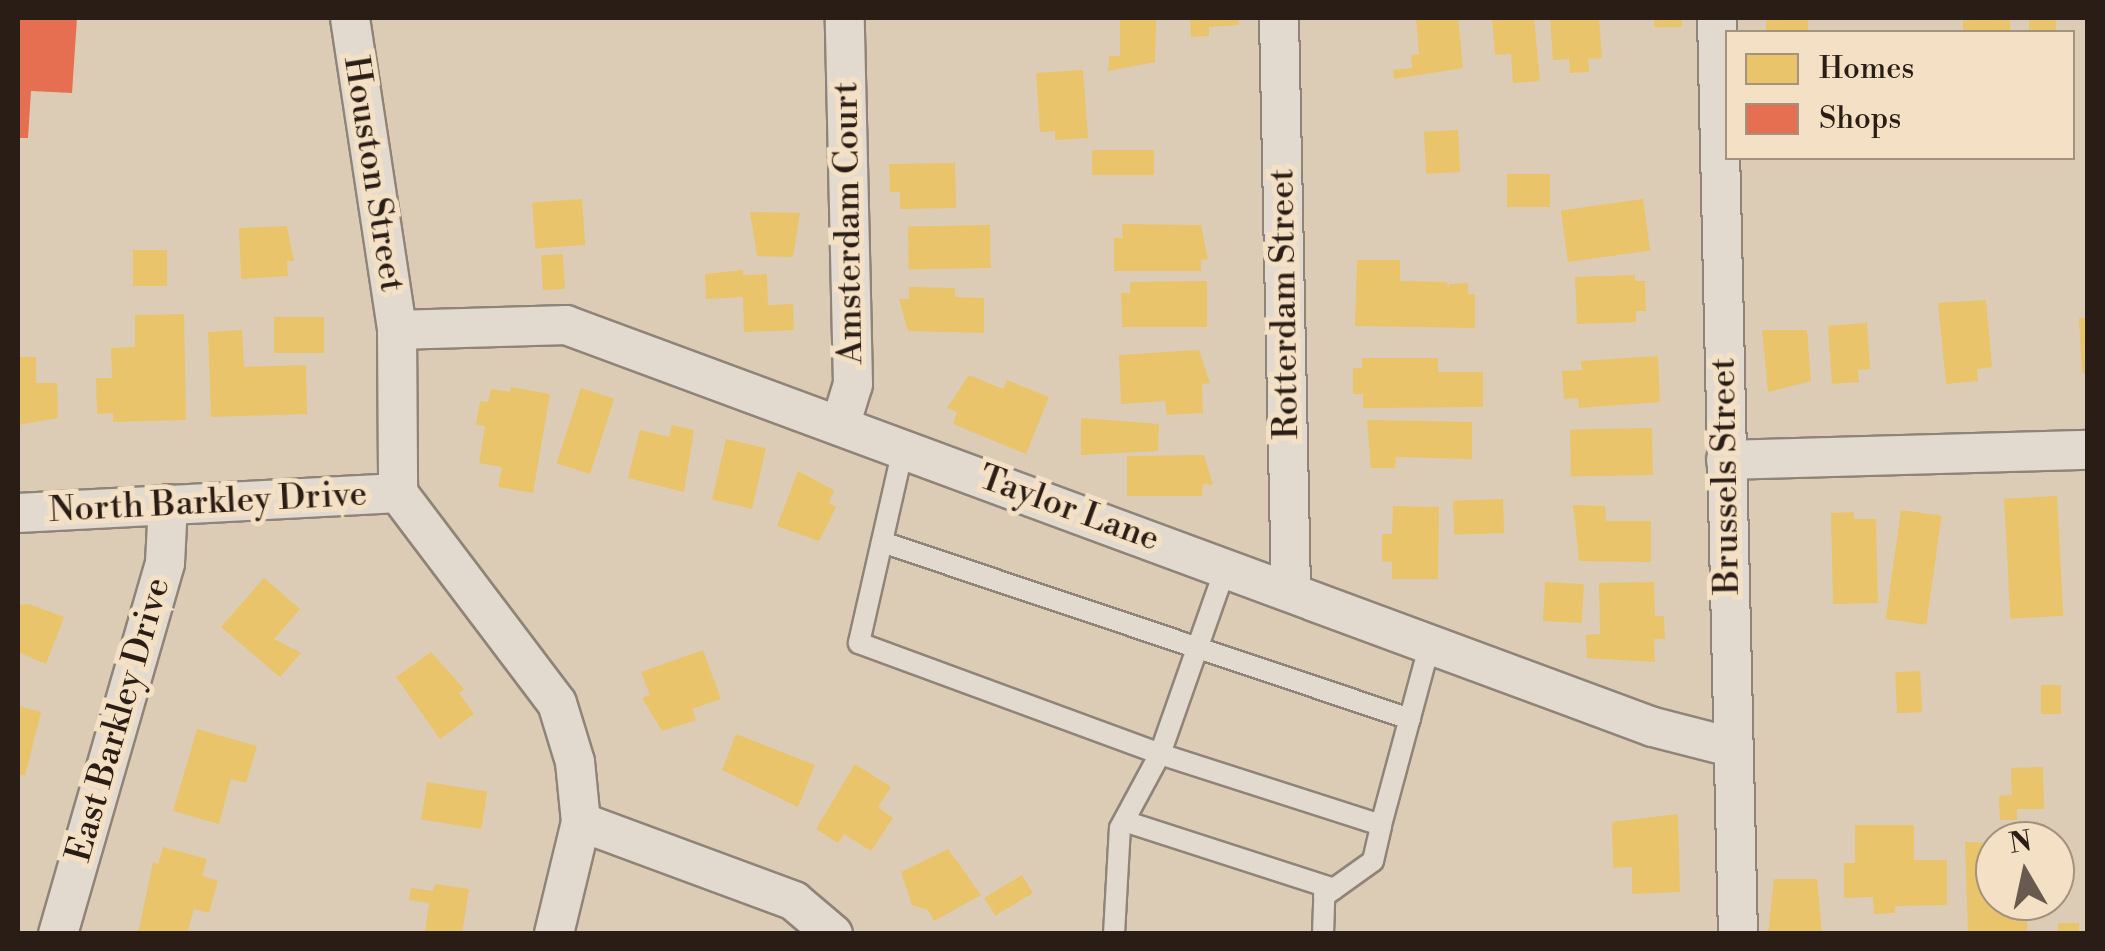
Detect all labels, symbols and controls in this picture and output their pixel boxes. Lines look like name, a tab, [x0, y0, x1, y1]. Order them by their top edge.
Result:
legend	[1725, 30, 2075, 160]
text: Homes	[1819, 50, 1914, 88]
street label: Houston Street	[334, 53, 412, 295]
street label: Amsterdam Court	[826, 81, 872, 365]
text: Shops	[1819, 100, 1901, 138]
street label: Rotterdam Street	[1262, 168, 1308, 440]
street label: Brussels Street	[1703, 357, 1749, 595]
street label: Taylor Lane	[973, 457, 1165, 561]
street label: North Barkley Drive	[48, 474, 368, 532]
street label: East Barkley Drive	[58, 573, 180, 867]
north arrow	[1975, 821, 2075, 921]
text: N	[2007, 824, 2034, 862]

